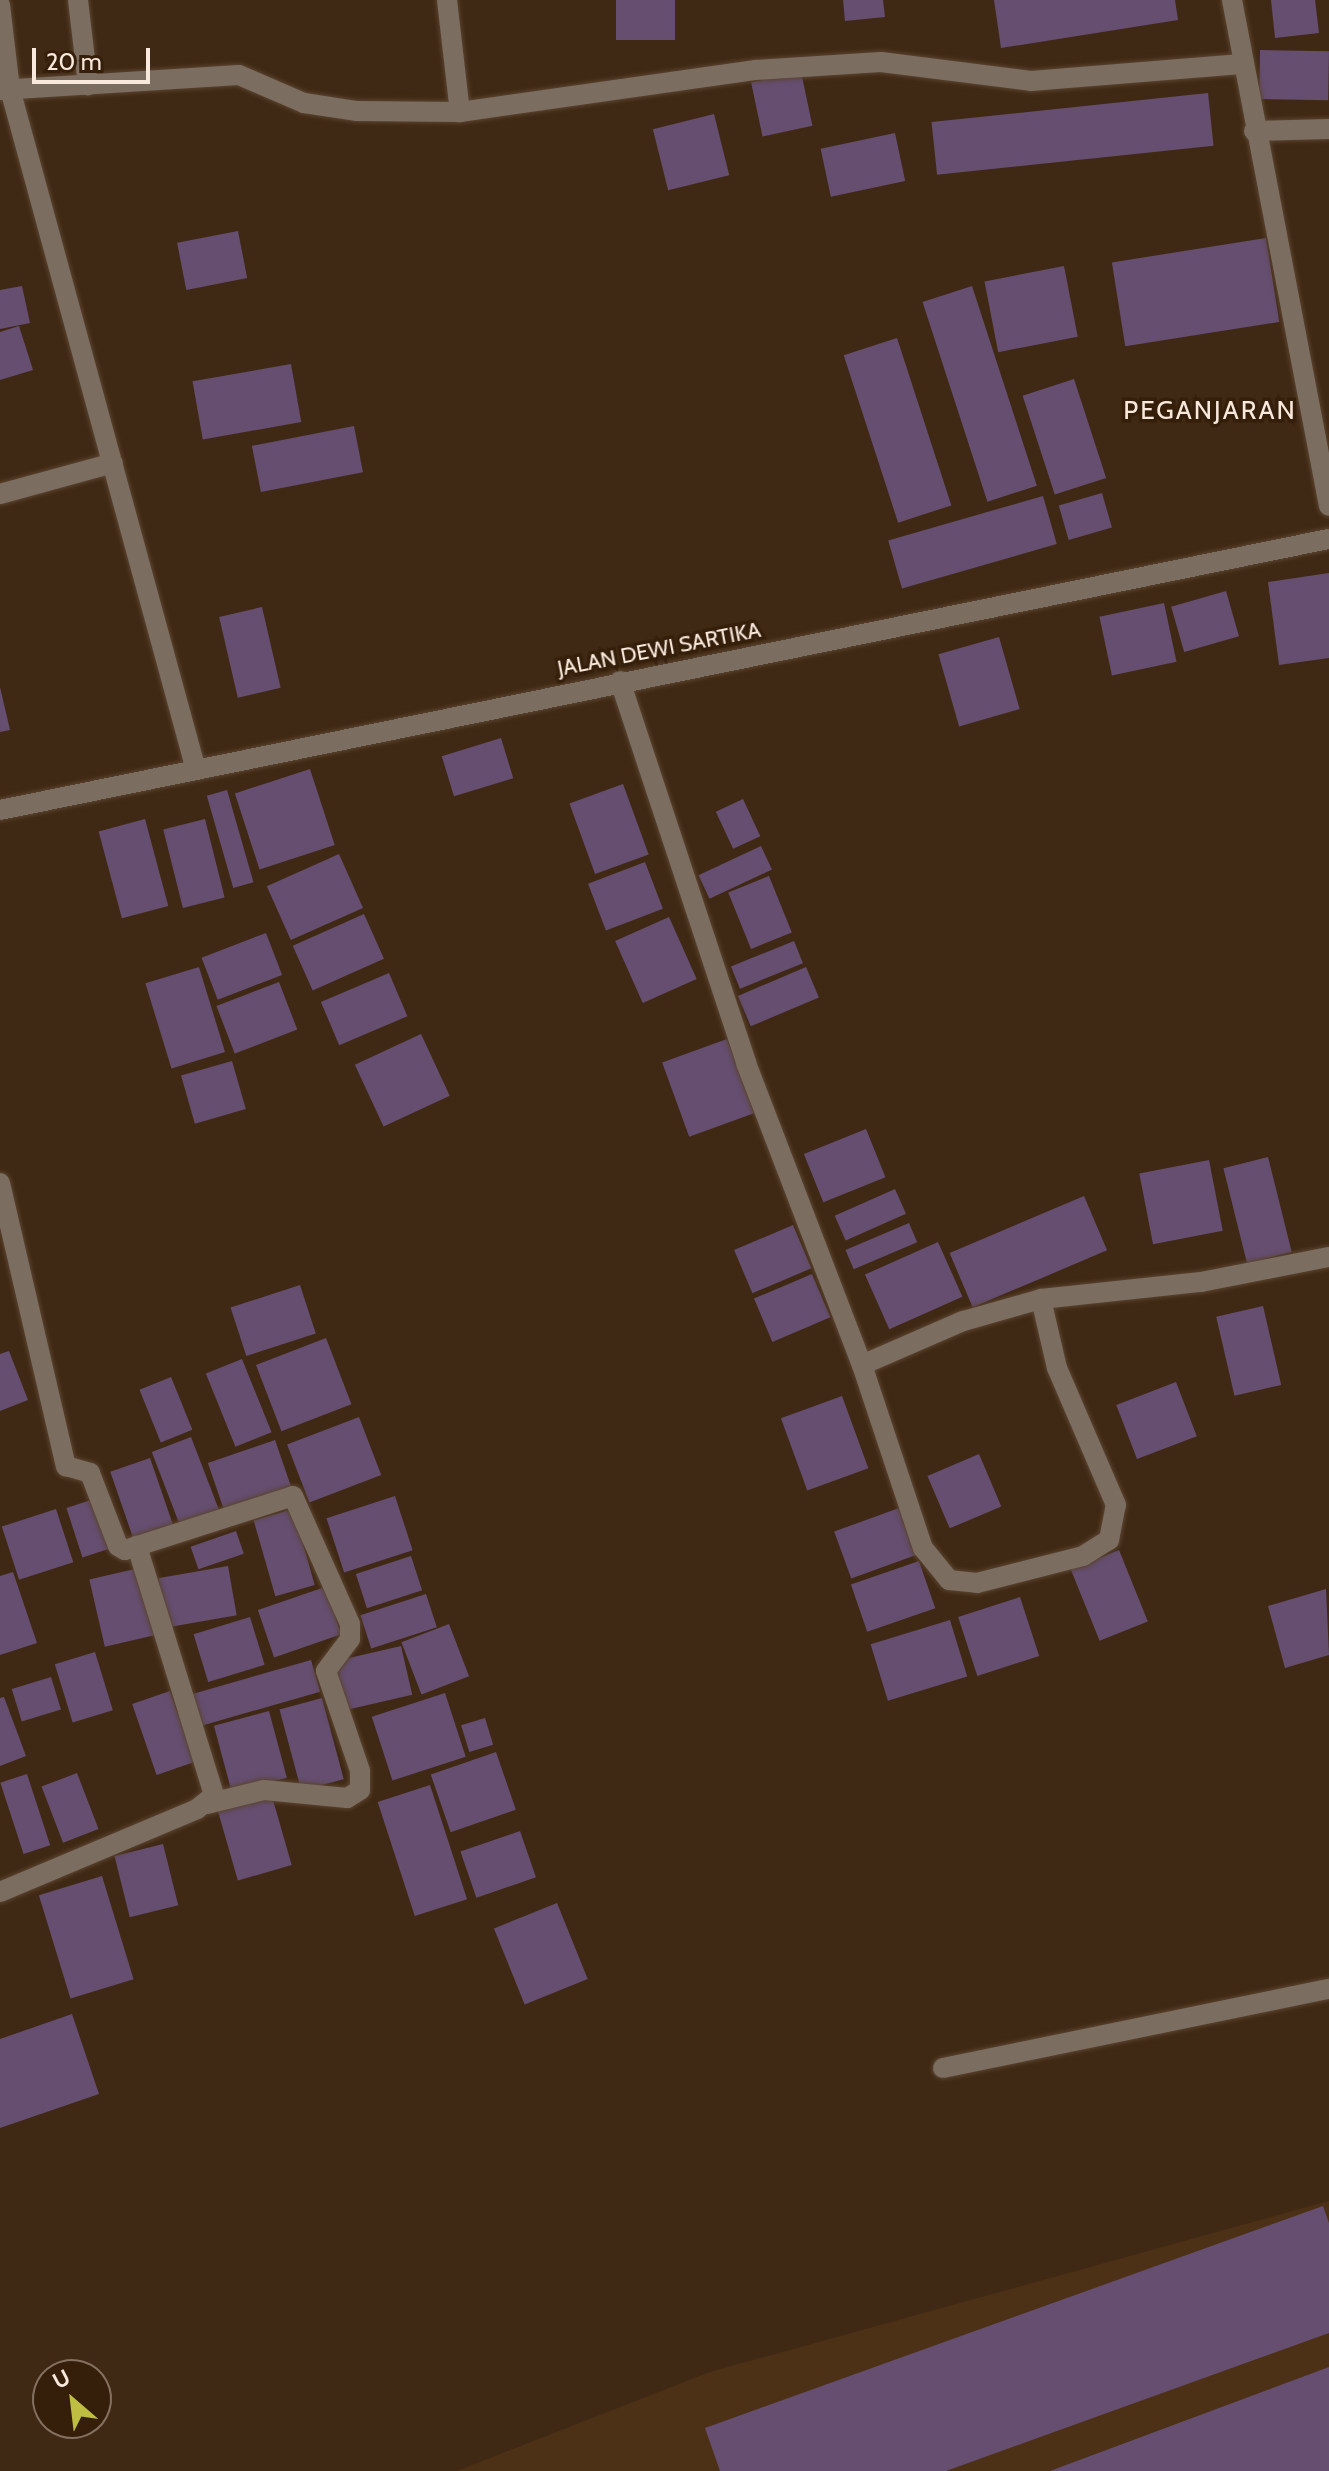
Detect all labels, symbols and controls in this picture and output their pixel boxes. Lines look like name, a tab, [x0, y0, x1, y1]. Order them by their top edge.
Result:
scale bar	[36, 32, 154, 82]
text: 20 m	[46, 47, 102, 76]
district label: PEGANJARAN	[1123, 395, 1297, 427]
street label: JALAN DEWI SARTIKA	[555, 616, 763, 682]
north arrow	[32, 2359, 112, 2439]
text: U	[48, 2364, 75, 2395]

